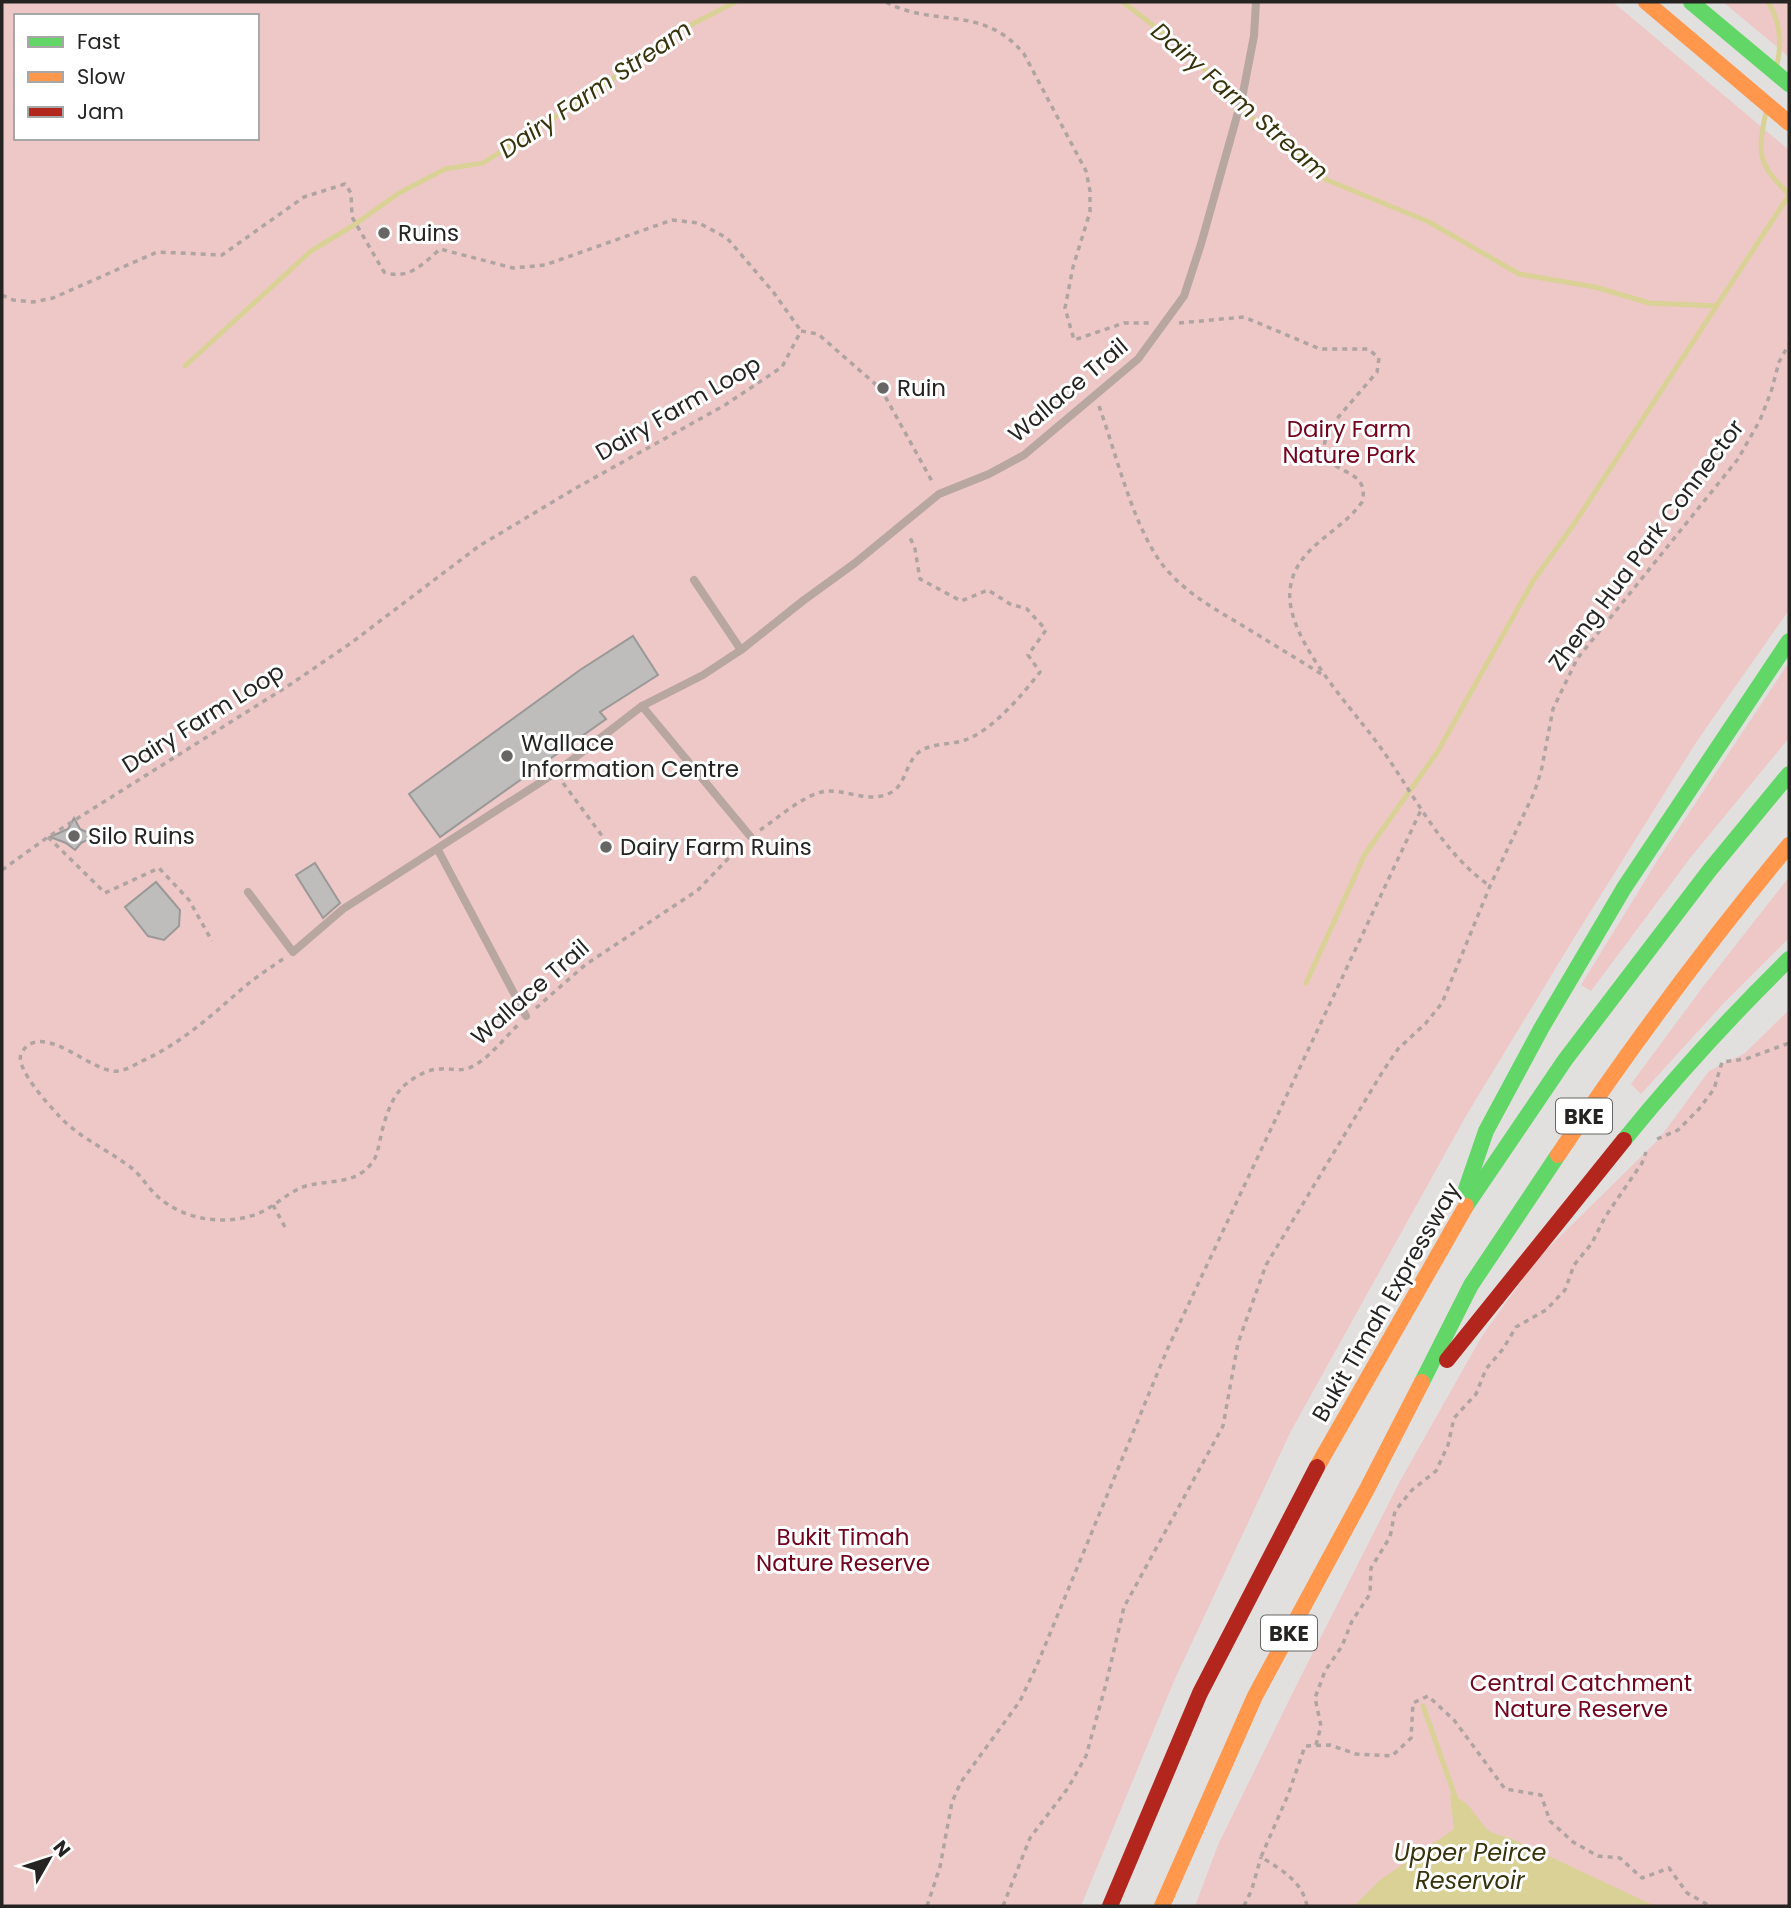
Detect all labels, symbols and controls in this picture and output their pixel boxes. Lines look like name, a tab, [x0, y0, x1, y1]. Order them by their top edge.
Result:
water label: Dairy Farm Stream	[492, 12, 698, 166]
legend	[14, 14, 259, 140]
water label: Dairy Farm Stream	[1144, 15, 1336, 187]
text: Fast	[77, 27, 120, 56]
text: Slow	[77, 62, 125, 91]
text: Jam	[77, 97, 124, 126]
place label: Ruins	[398, 217, 459, 249]
marker: Ruins	[376, 225, 392, 241]
street label: Wallace Trail	[1001, 330, 1135, 450]
street label: Dairy Farm Loop	[590, 348, 766, 468]
place label: Ruin	[897, 372, 946, 404]
marker: Ruin	[875, 380, 891, 396]
park label: Dairy Farm Nature Park	[1282, 413, 1416, 471]
street label: Zheng Hua Park Connector	[1541, 413, 1751, 677]
street label: Dairy Farm Loop	[116, 655, 290, 781]
place label: Wallace Information Centre	[521, 727, 739, 785]
marker: Wallace Information Centre	[499, 748, 515, 764]
place label: Silo Ruins	[88, 820, 195, 852]
marker: Silo Ruins	[66, 828, 82, 844]
place label: Dairy Farm Ruins	[620, 831, 812, 863]
marker: Dairy Farm Ruins	[598, 839, 614, 855]
street label: Wallace Trail	[464, 932, 596, 1052]
road number: BKE	[1556, 1098, 1612, 1134]
street label: Bukit Timah Expressway	[1304, 1176, 1468, 1428]
park label: Bukit Timah Nature Reserve	[756, 1521, 930, 1579]
road number: BKE	[1261, 1616, 1317, 1650]
park label: Central Catchment Nature Reserve	[1470, 1667, 1692, 1725]
north arrow	[14, 1824, 84, 1894]
text: N	[47, 1835, 77, 1863]
water label: Upper Peirce Reservoir	[1394, 1836, 1546, 1897]

